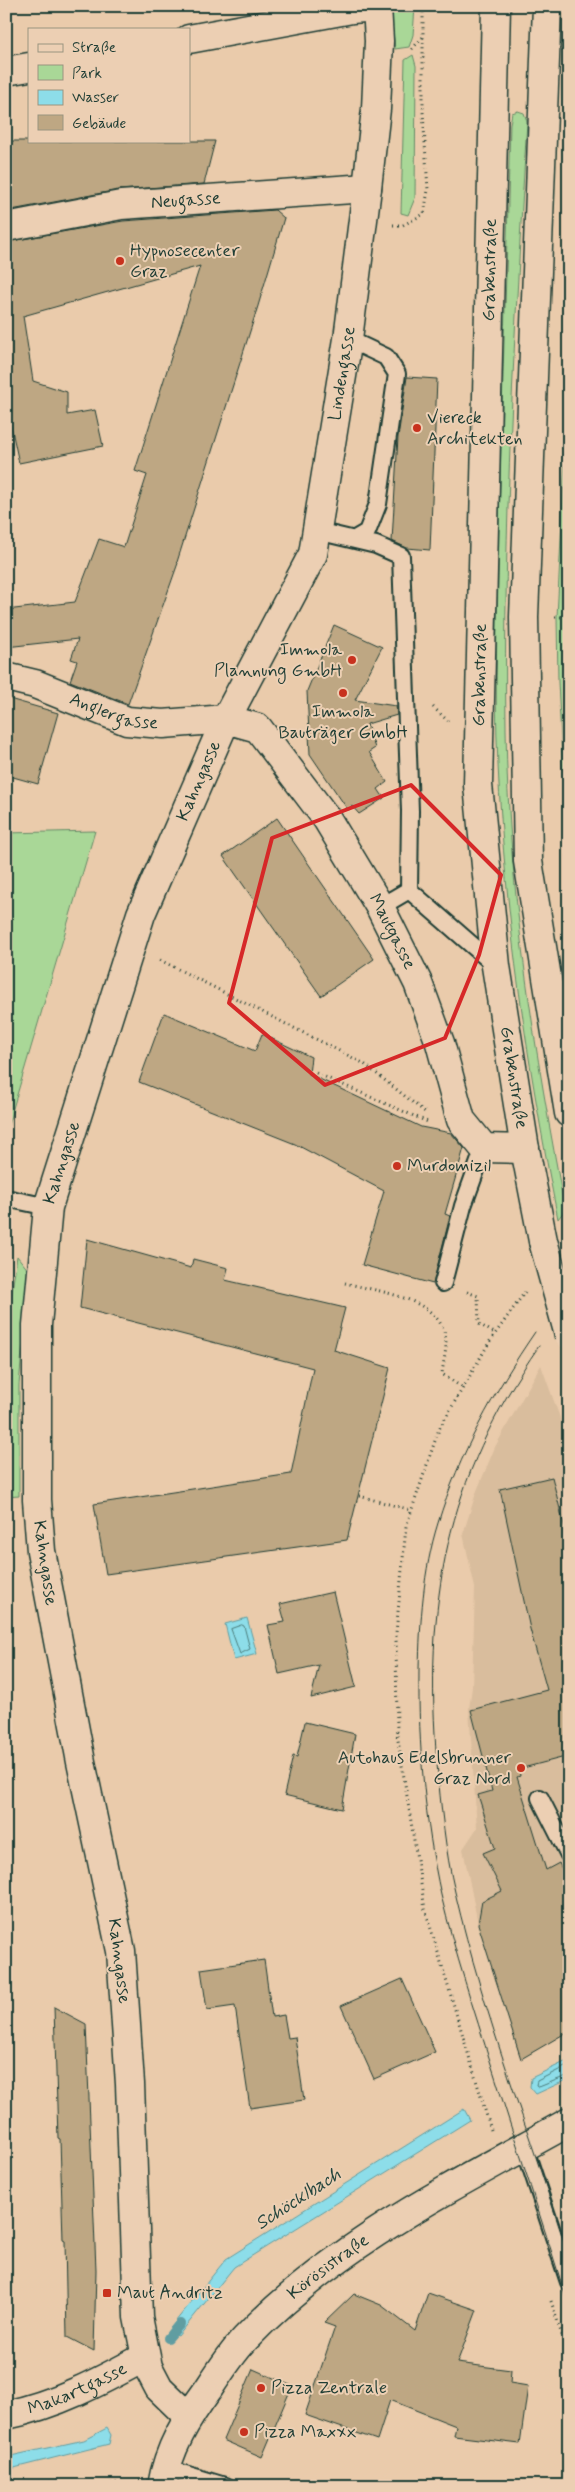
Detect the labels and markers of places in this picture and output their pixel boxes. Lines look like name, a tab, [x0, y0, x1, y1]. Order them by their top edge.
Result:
place label: Hypnosecenter Graz	[130, 239, 240, 284]
marker: Hypnosecenter Graz	[114, 255, 126, 267]
place label: Viereck Architekten	[427, 406, 523, 451]
marker: Viereck Architekten	[411, 422, 423, 434]
place label: Immola Plannung GmbH	[214, 638, 342, 684]
marker: Immola Plannung GmbH	[346, 654, 358, 666]
marker: Immola Bauträger GmbH	[337, 687, 349, 699]
place label: Immola Bauträger GmbH	[278, 700, 408, 745]
place label: Murdomizil	[407, 1154, 491, 1178]
marker: Murdomizil	[391, 1160, 403, 1172]
place label: Autohaus Edelsbrunner Graz Nord	[338, 1746, 512, 1791]
marker: Autohaus Edelsbrunner Graz Nord	[515, 1762, 527, 1774]
place label: Maut Andritz	[117, 2281, 223, 2305]
marker: Maut Andritz	[101, 2287, 113, 2299]
place label: Pizza Zentrale	[271, 2376, 387, 2400]
marker: Pizza Zentrale	[255, 2382, 267, 2394]
place label: Pizza Maxxx	[254, 2420, 356, 2444]
marker: Pizza Maxxx	[238, 2426, 250, 2438]

